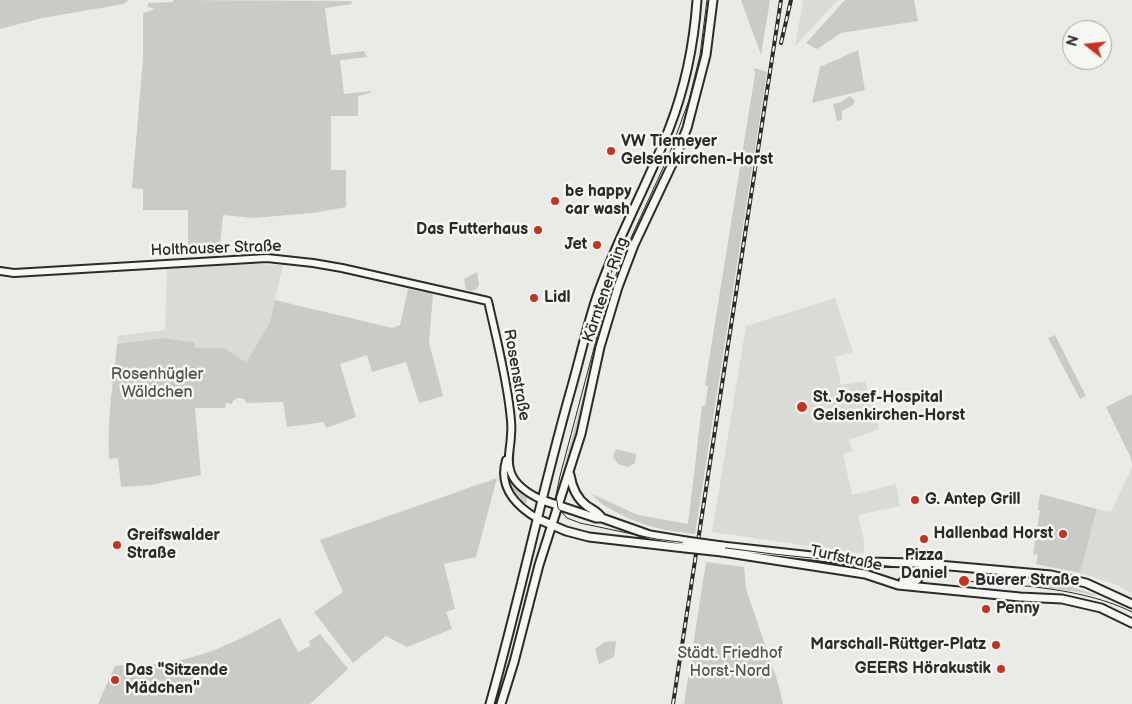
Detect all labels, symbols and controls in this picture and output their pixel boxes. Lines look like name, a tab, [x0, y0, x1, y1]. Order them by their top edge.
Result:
north arrow	[1062, 20, 1112, 70]
text: N	[1063, 34, 1083, 48]
place label: VW Tiemeyer Gelsenkirchen-Horst	[621, 132, 773, 170]
marker: VW Tiemeyer Gelsenkirchen-Horst	[605, 145, 617, 157]
place label: be happy car wash	[565, 182, 632, 220]
marker: be happy car wash	[549, 195, 561, 207]
place label: Das Futterhaus	[416, 220, 528, 240]
marker: Das Futterhaus	[532, 224, 544, 236]
place label: Jet	[564, 235, 587, 255]
street label: Kärntener Ring	[579, 235, 633, 345]
street label: Holthauser Straße	[150, 237, 282, 261]
marker: Jet	[591, 239, 603, 251]
place label: Lidl	[544, 288, 570, 308]
marker: Lidl	[528, 292, 540, 304]
street label: Rosenstraße	[499, 328, 533, 422]
park label: Rosenhügler Wäldchen	[111, 365, 203, 403]
place label: St. Josef-Hospital Gelsenkirchen-Horst	[813, 388, 965, 426]
marker: St. Josef-Hospital Gelsenkirchen-Horst	[795, 400, 809, 414]
place label: G. Antep Grill	[925, 490, 1021, 510]
marker: G. Antep Grill	[909, 494, 921, 506]
place label: Hallenbad Horst	[934, 524, 1053, 544]
place label: Greifswalder Straße	[127, 526, 220, 564]
marker: Hallenbad Horst	[1057, 528, 1069, 540]
marker: Pizza Daniel	[918, 533, 930, 545]
marker: Greifswalder Straße	[111, 539, 123, 551]
street label: Turfstraße	[808, 542, 884, 576]
place label: Pizza Daniel	[901, 546, 947, 584]
place label: Buerer Straße	[975, 571, 1079, 591]
marker: Buerer Straße	[957, 574, 971, 588]
place label: Penny	[996, 599, 1040, 619]
marker: Penny	[980, 603, 992, 615]
place label: Marschall-Rüttger-Platz	[810, 635, 986, 655]
marker: Marschall-Rüttger-Platz	[990, 639, 1002, 651]
park label: Städt. Friedhof Horst-Nord	[677, 644, 783, 682]
place label: GEERS Hörakustik	[855, 659, 991, 679]
place label: Das "Sitzende Mädchen"	[125, 661, 228, 699]
marker: GEERS Hörakustik	[995, 663, 1007, 675]
marker: Das "Sitzende Mädchen"	[109, 674, 121, 686]

